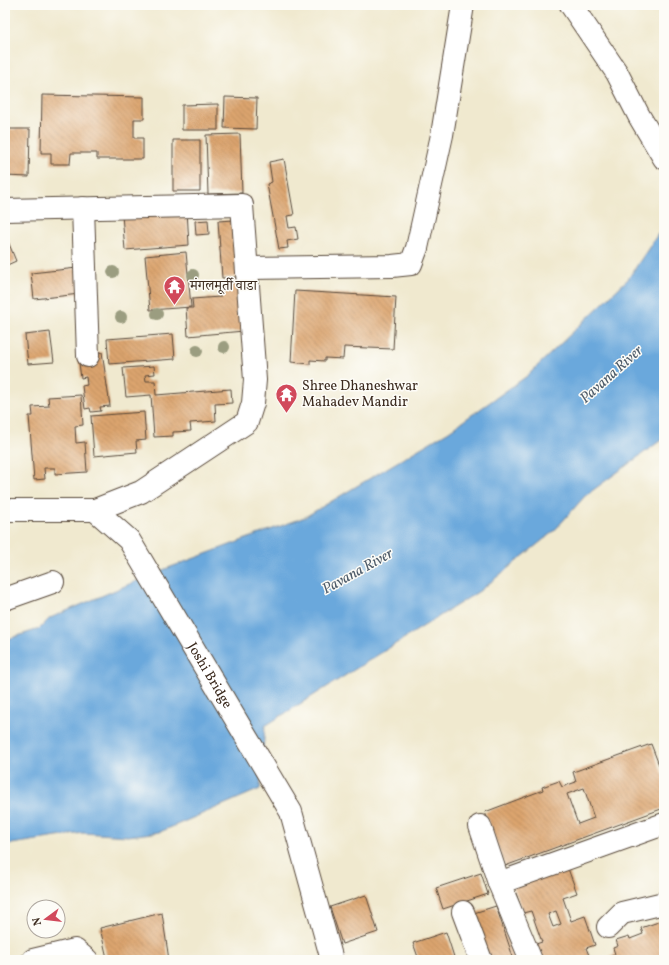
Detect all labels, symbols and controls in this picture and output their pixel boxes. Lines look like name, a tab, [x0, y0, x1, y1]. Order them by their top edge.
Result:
temple icon: मंगलमूर्ती वाडा	[161, 273, 187, 306]
place label: मंगलमूर्ती वाडा	[189, 277, 258, 296]
water label: Pavana River	[576, 341, 648, 409]
place label: Shree Dhaneshwar Mahadev Mandir	[302, 377, 418, 412]
temple icon: Shree Dhaneshwar Mahadev Mandir	[274, 381, 300, 414]
water label: Pavana River	[319, 544, 398, 600]
street label: Joshi Bridge	[183, 639, 237, 712]
north arrow	[26, 899, 66, 939]
text: N	[30, 915, 46, 927]

